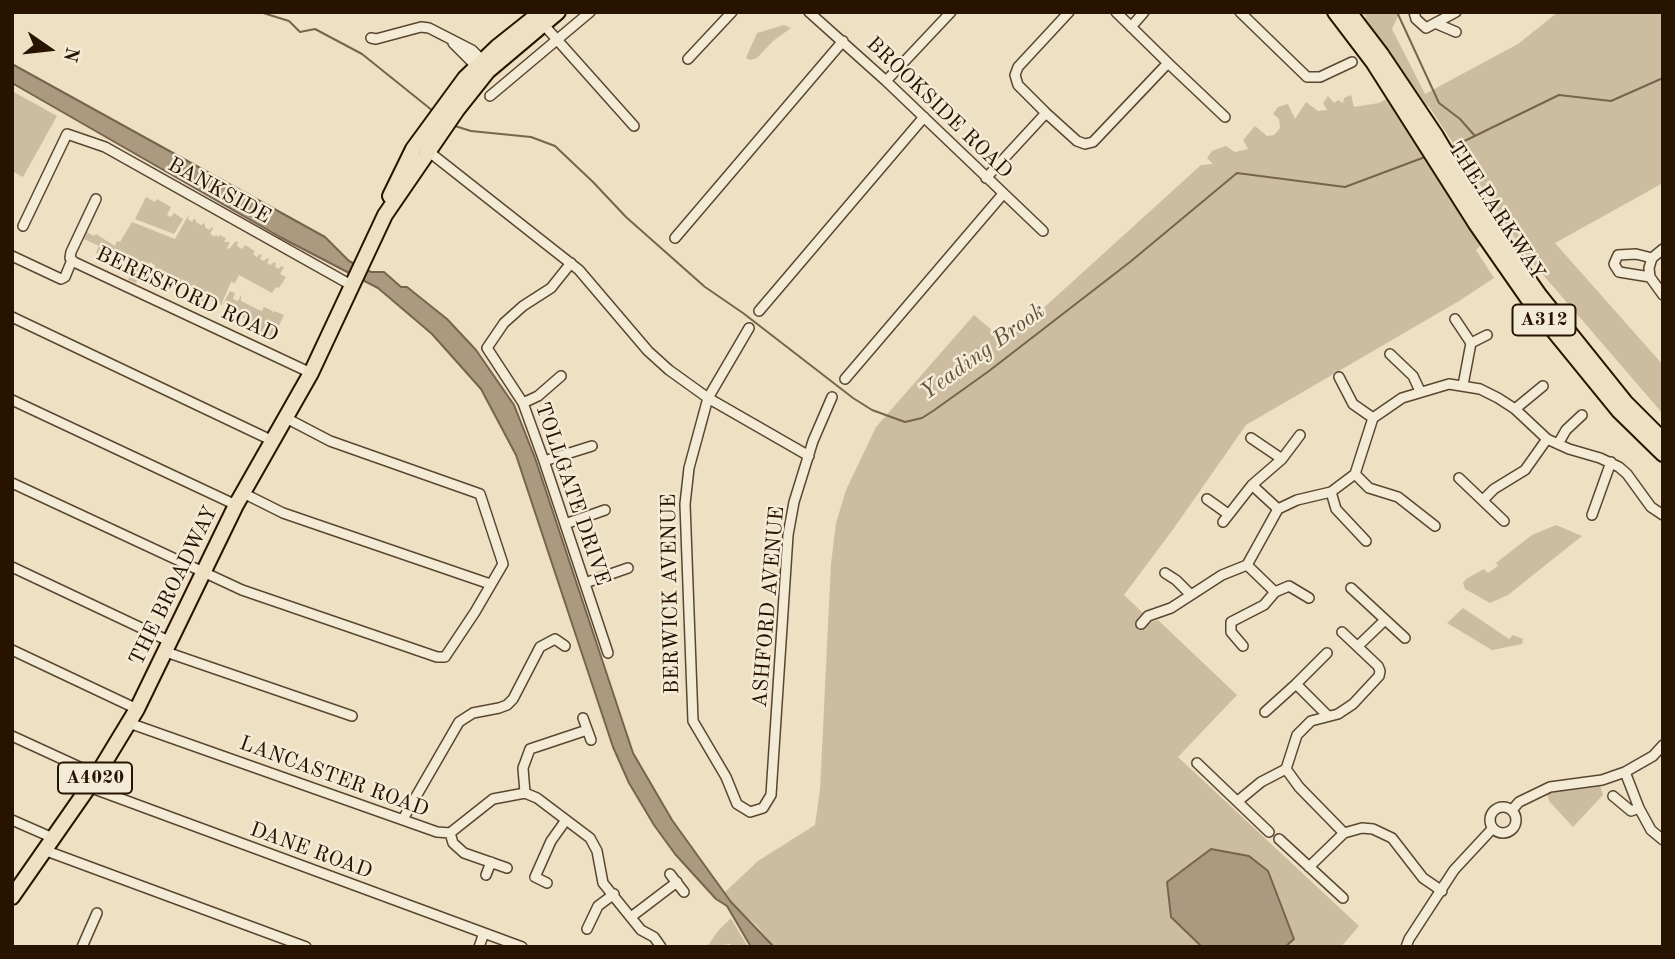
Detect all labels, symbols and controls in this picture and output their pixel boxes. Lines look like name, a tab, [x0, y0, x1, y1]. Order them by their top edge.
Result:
north arrow	[14, 14, 84, 84]
street label: BROOKSIDE ROAD	[861, 32, 1017, 184]
text: N	[59, 45, 81, 64]
street label: THE PARKWAY	[1442, 137, 1550, 285]
street label: BANKSIDE	[163, 152, 275, 230]
street label: BERESFORD ROAD	[92, 242, 282, 348]
water label: Yeading Brook	[915, 298, 1051, 406]
road number: A312	[1512, 304, 1576, 336]
street label: TOLLGATE DRIVE	[529, 399, 615, 589]
street label: BERWICK AVENUE	[657, 493, 685, 695]
street label: THE BROADWAY	[124, 502, 224, 670]
street label: ASHFORD AVENUE	[748, 505, 790, 709]
street label: LANCASTER ROAD	[236, 731, 432, 823]
road number: A4020	[58, 762, 132, 793]
street label: DANE ROAD	[246, 817, 376, 885]

